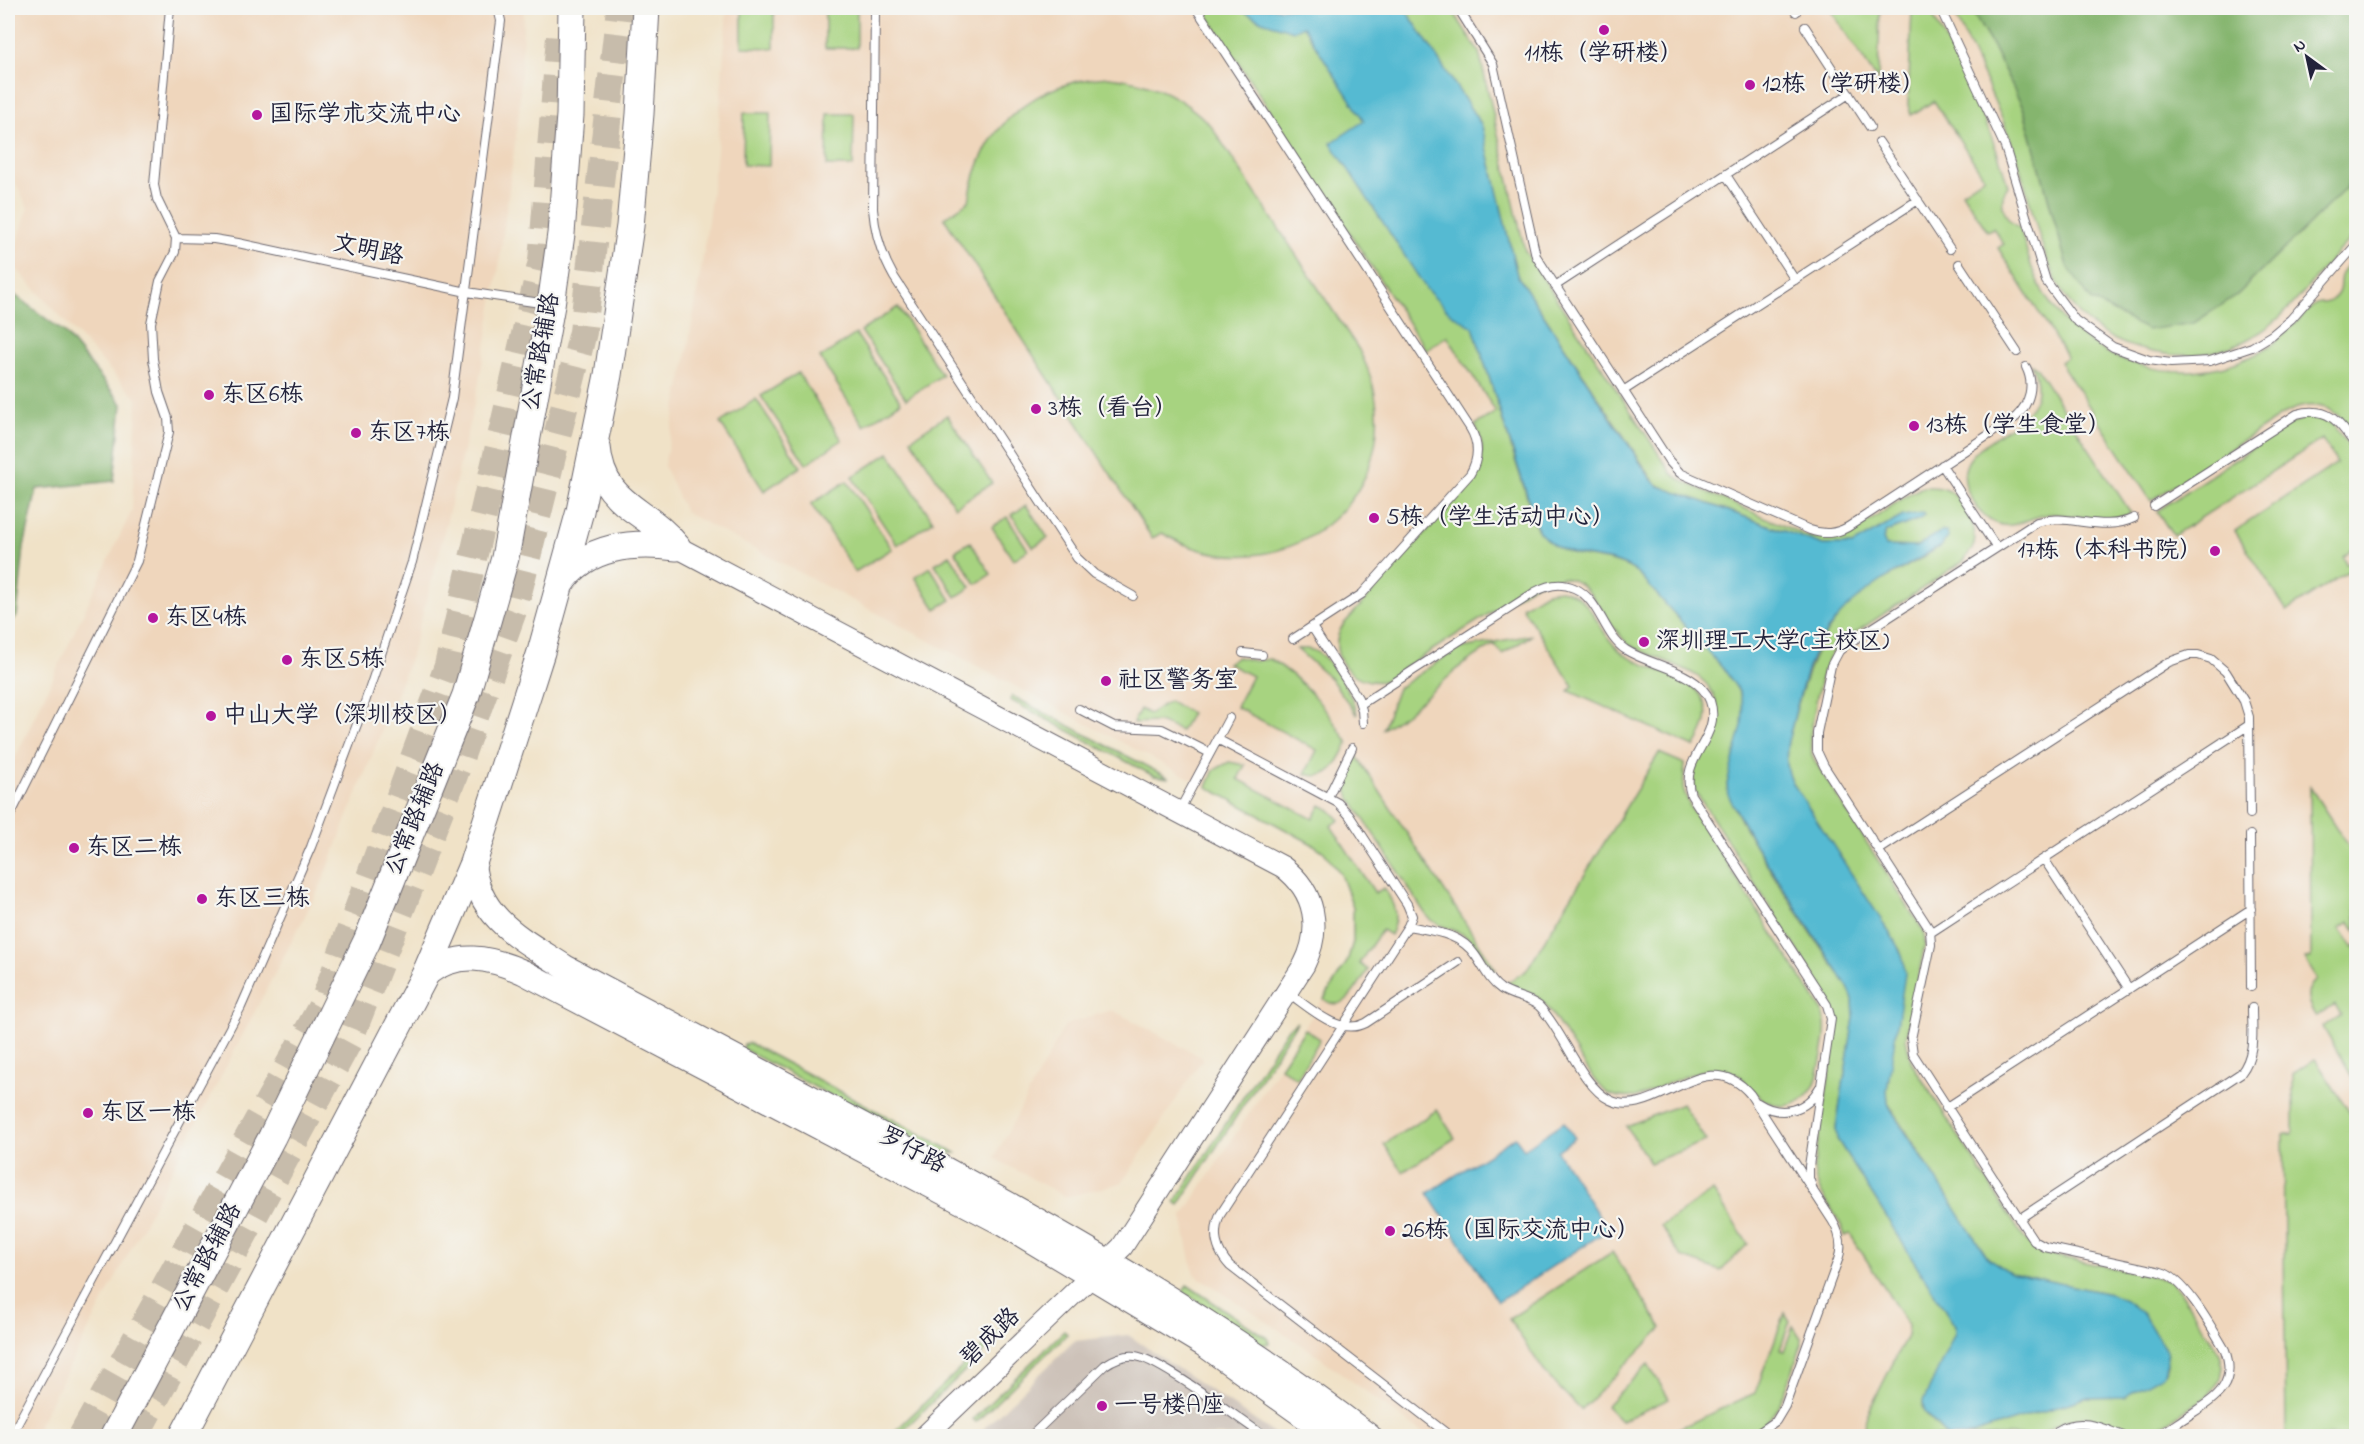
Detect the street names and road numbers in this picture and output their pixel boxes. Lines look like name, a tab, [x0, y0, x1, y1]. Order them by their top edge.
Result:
street label: 文明路	[329, 226, 407, 276]
street label: 公常路辅路	[514, 290, 570, 414]
street label: 公常路辅路	[377, 757, 455, 881]
street label: 罗仔路	[872, 1119, 952, 1183]
street label: 公常路辅路	[164, 1197, 252, 1319]
street label: 碧成路	[953, 1300, 1029, 1376]

